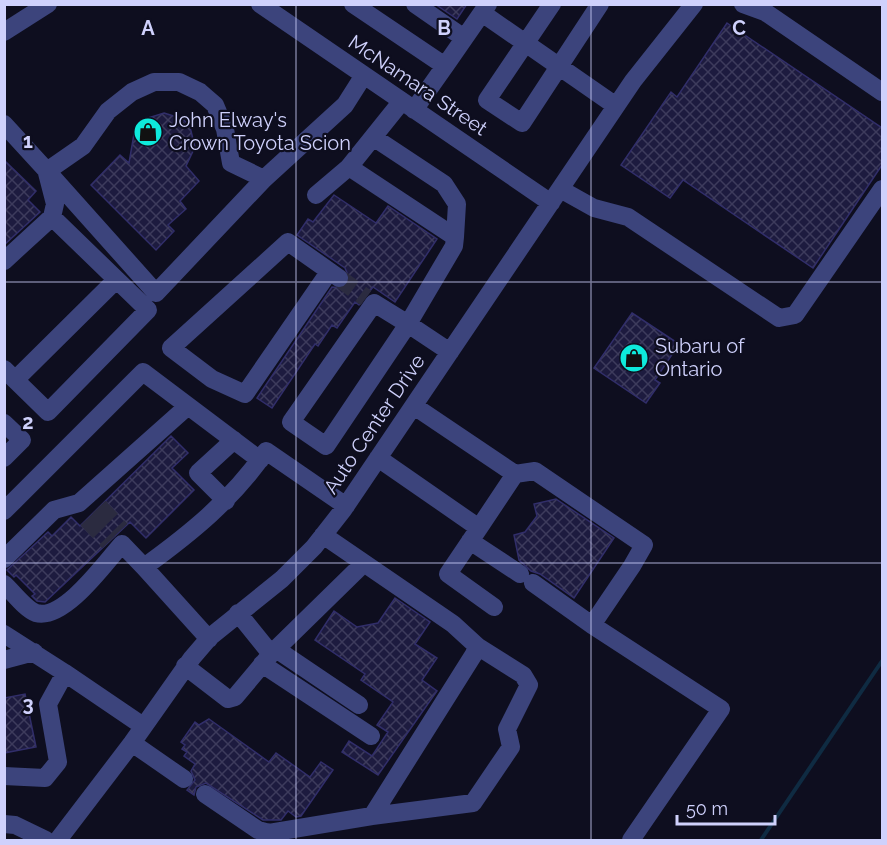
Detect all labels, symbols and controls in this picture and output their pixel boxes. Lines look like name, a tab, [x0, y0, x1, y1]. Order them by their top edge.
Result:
text: A	[141, 16, 155, 40]
text: B	[437, 16, 451, 40]
text: C	[732, 16, 746, 40]
street label: McNamara Street	[344, 30, 492, 140]
place label: John Elway's Crown Toyota Scion	[169, 108, 351, 155]
shop icon: John Elway's Crown Toyota Scion	[132, 116, 164, 148]
text: 1	[23, 129, 33, 153]
place label: Subaru of Ontario	[655, 334, 746, 381]
shop icon: Subaru of Ontario	[618, 342, 650, 374]
street label: Auto Center Drive	[318, 349, 430, 498]
text: 2	[22, 410, 34, 434]
text: 3	[22, 692, 34, 716]
scale bar	[677, 788, 774, 826]
text: 50 m	[686, 798, 728, 819]

